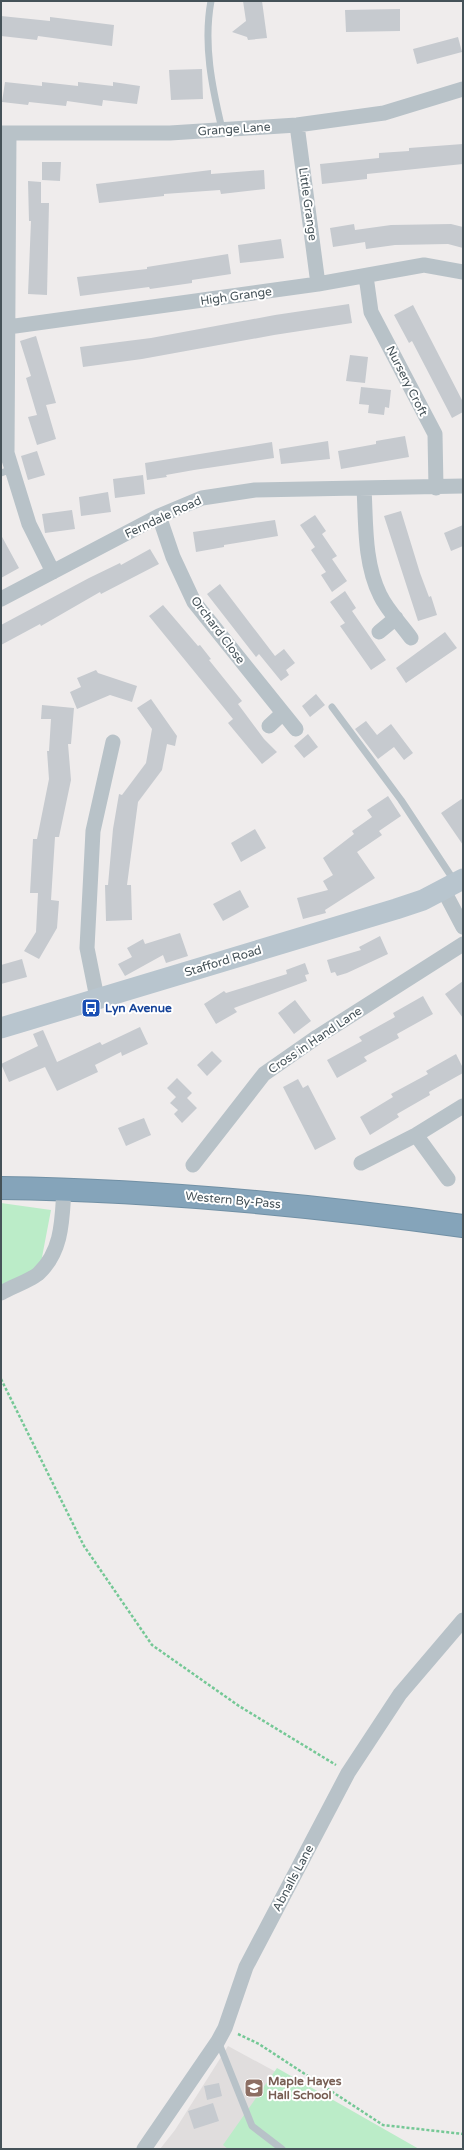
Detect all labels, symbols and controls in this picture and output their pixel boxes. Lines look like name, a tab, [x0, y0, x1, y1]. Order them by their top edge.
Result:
street label: Grange Lane	[197, 119, 271, 139]
street label: Little Grange	[296, 166, 320, 242]
street label: High Grange	[199, 284, 273, 308]
street label: Nursery Croft	[383, 343, 431, 419]
street label: Ferndale Road	[122, 493, 204, 541]
street label: Orchard Close	[188, 594, 248, 667]
street label: Stafford Road	[183, 943, 263, 979]
bus stop icon: Lyn Avenue	[80, 997, 102, 1019]
place label: Lyn Avenue	[105, 1001, 172, 1016]
street label: Cross in Hand Lane	[266, 1003, 365, 1076]
street label: Western By-Pass	[185, 1189, 282, 1211]
street label: Abnalls Lane	[270, 1842, 316, 1914]
place label: Maple Hayes Hall School	[268, 2074, 342, 2102]
school or university icon: Maple Hayes Hall School	[243, 2077, 265, 2099]

